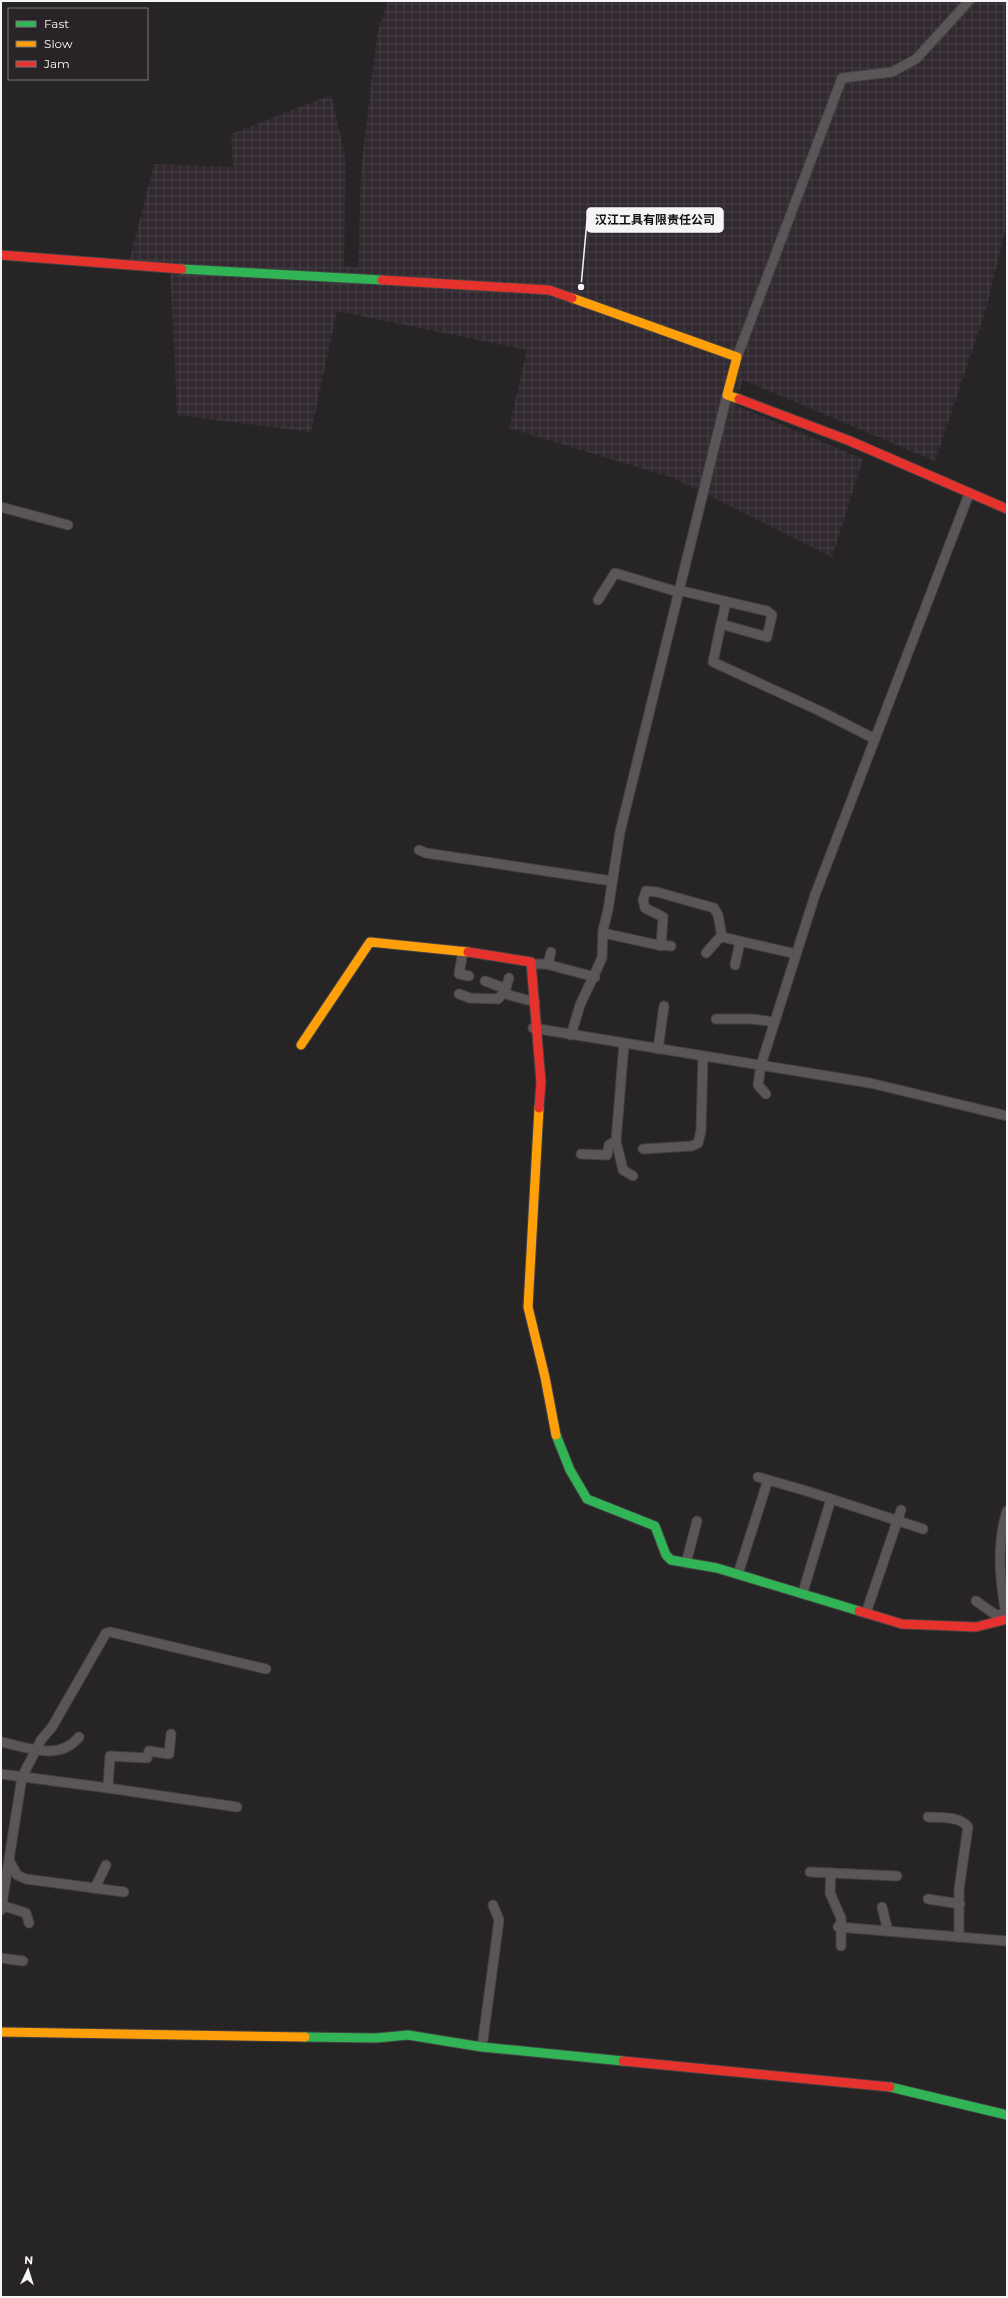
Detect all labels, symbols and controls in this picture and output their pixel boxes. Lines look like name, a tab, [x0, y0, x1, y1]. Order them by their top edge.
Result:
legend	[8, 8, 148, 80]
text: Fast	[44, 16, 69, 31]
text: Slow	[44, 36, 73, 51]
text: Jam	[43, 56, 70, 71]
callout: 汉江工具有限责任公司	[587, 208, 723, 232]
text: 汉江工具有限责任公司	[595, 212, 715, 227]
north arrow	[8, 2250, 48, 2290]
text: N	[24, 2253, 34, 2267]

